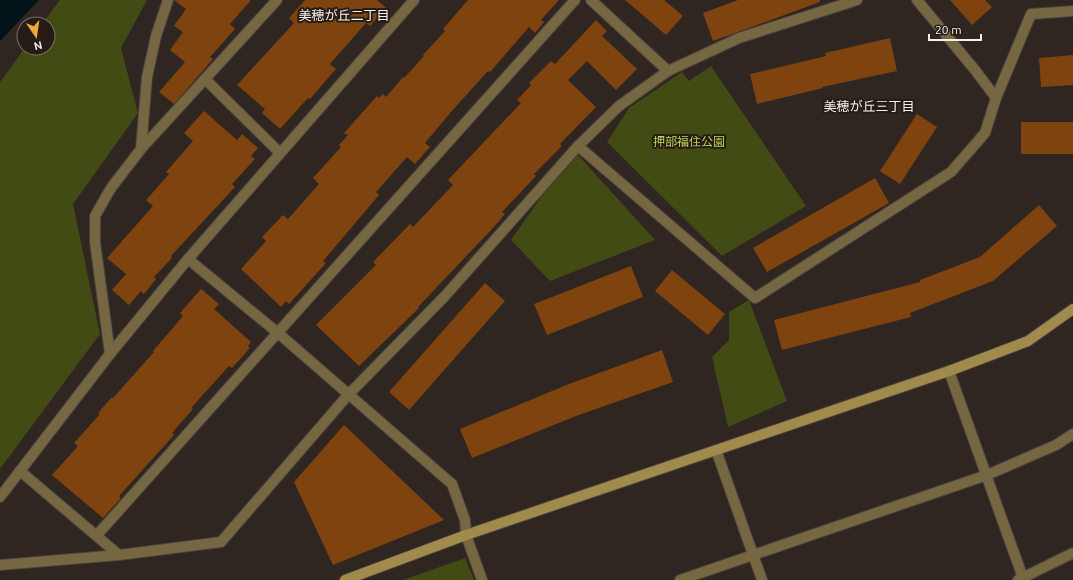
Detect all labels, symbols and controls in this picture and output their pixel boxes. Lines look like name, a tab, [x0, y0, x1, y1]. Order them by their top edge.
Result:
district label: 美穂が丘二丁目	[298, 8, 390, 22]
north arrow	[16, 16, 56, 56]
scale bar	[929, 16, 981, 42]
text: 20 m	[935, 23, 962, 36]
text: N	[33, 39, 44, 53]
district label: 美穂が丘三丁目	[823, 99, 915, 113]
park label: 押部福住公園	[653, 135, 725, 148]

